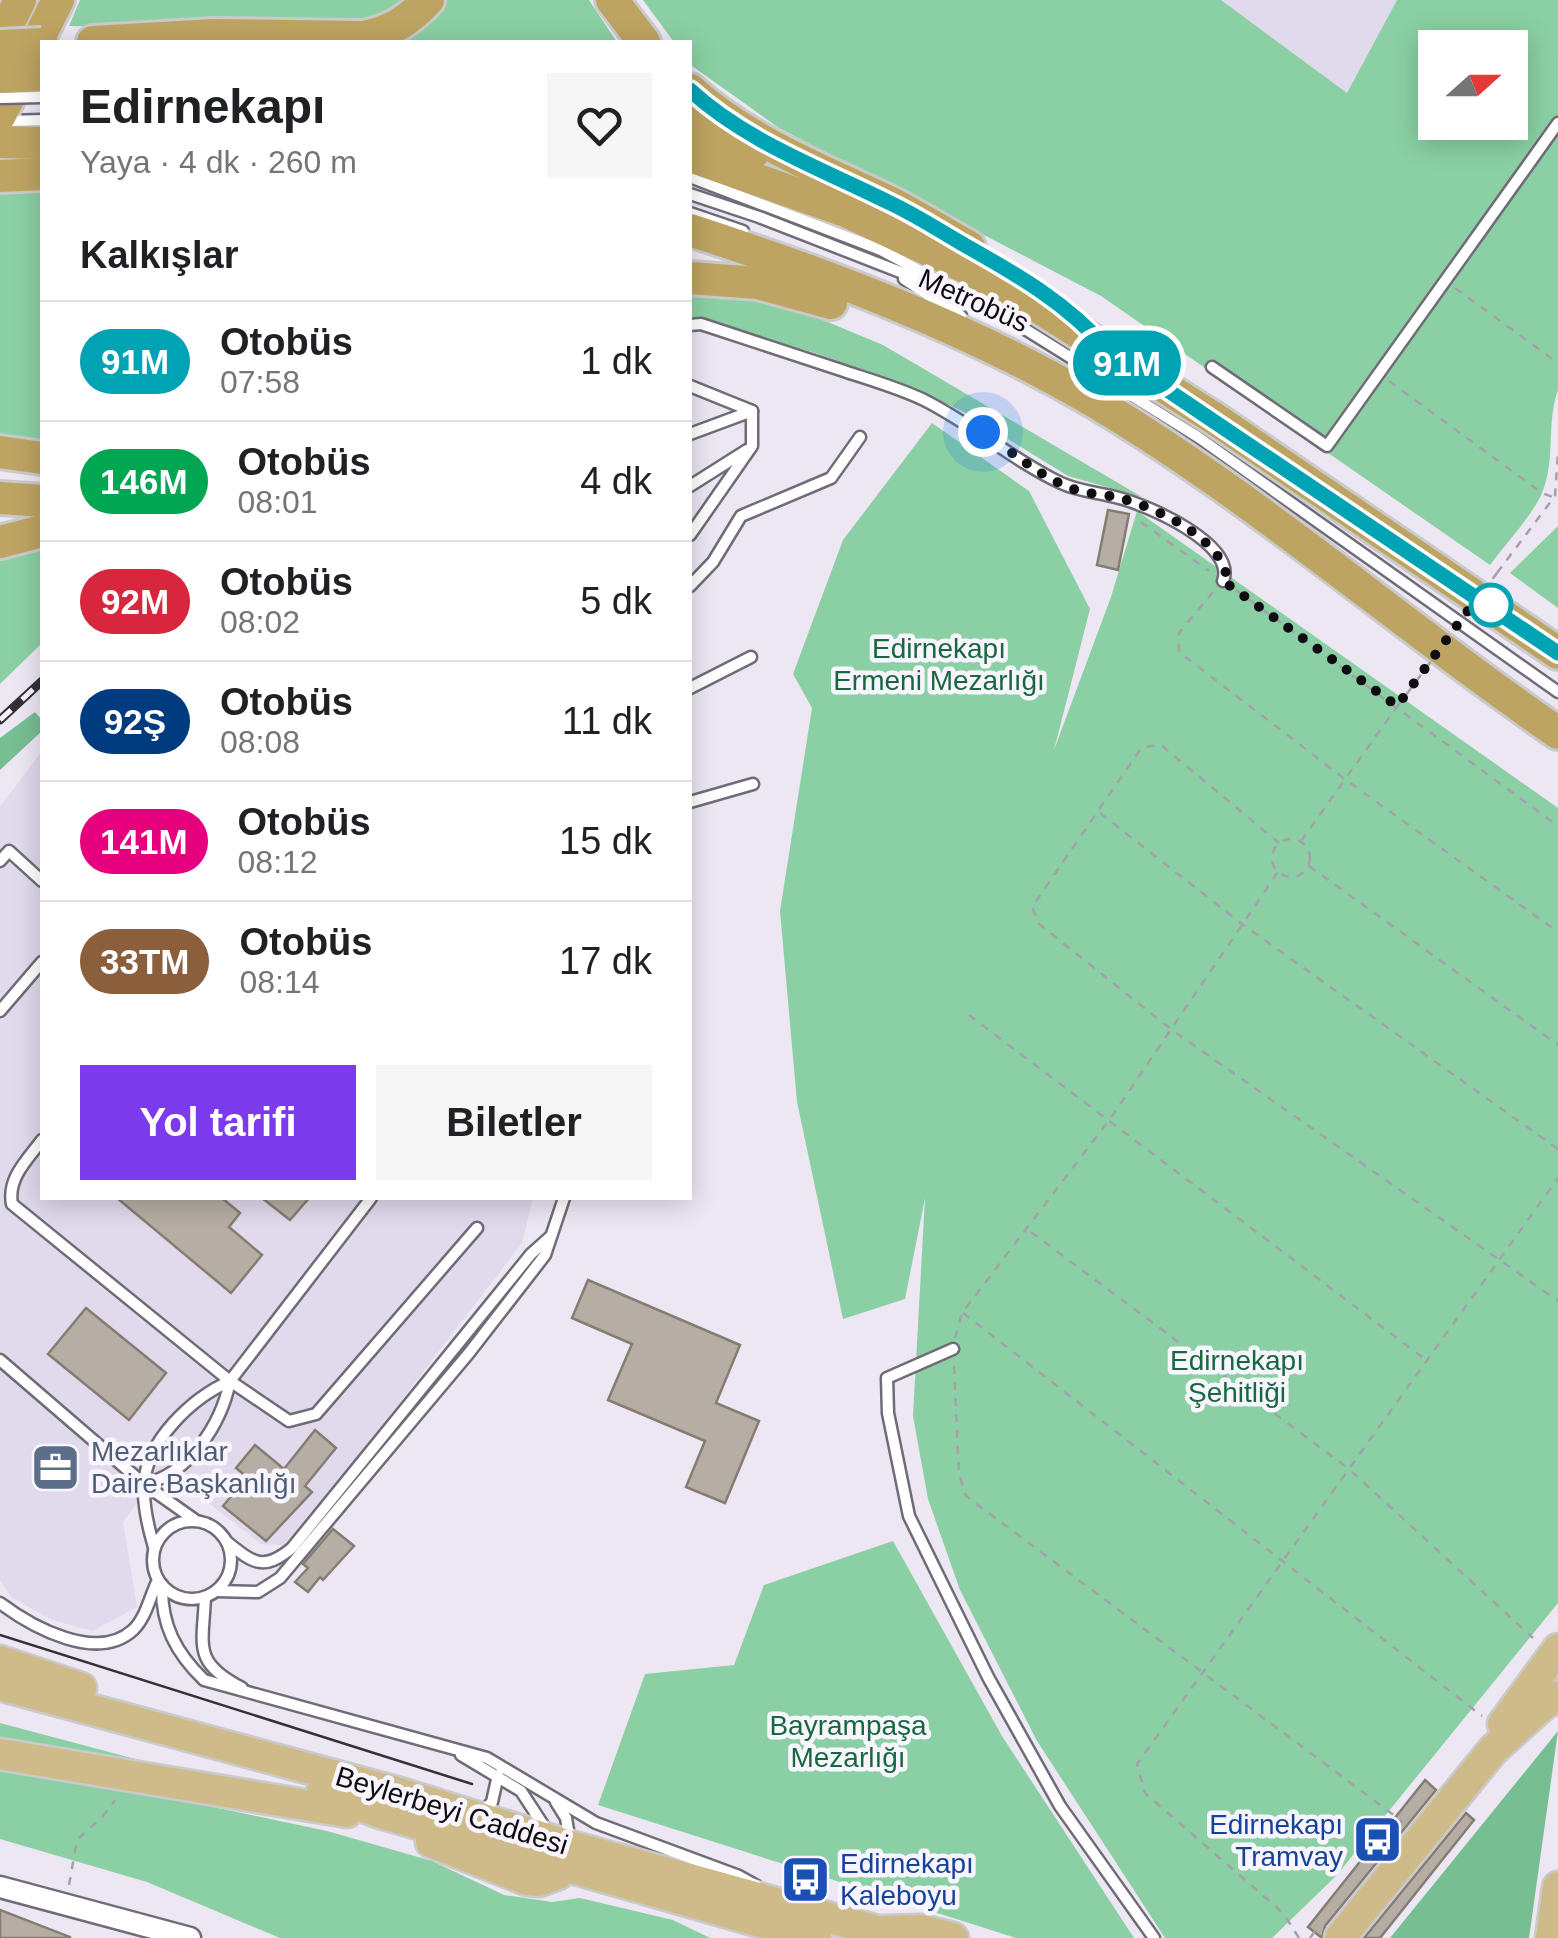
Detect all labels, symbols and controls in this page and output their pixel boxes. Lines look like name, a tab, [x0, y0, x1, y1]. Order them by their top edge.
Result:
north arrow	[1418, 30, 1528, 140]
map controls	[1418, 30, 1528, 140]
button: heart	[547, 73, 652, 178]
text: Edirnekapı	[80, 80, 325, 133]
text: Yaya · 4 dk · 260 m	[80, 144, 357, 180]
text: Kalkışlar	[80, 234, 238, 276]
street label: Metrobüs	[914, 263, 1033, 338]
text: Otobüs	[220, 321, 353, 363]
line badge: 91M	[1070, 330, 1184, 396]
text: 1 dk	[580, 340, 652, 382]
text: 91M	[101, 342, 169, 381]
text: 91M	[1093, 344, 1161, 383]
text: 07:58	[220, 364, 300, 400]
your location	[958, 407, 1008, 457]
text: Otobüs	[238, 441, 371, 483]
text: 4 dk	[580, 460, 652, 502]
text: 146M	[100, 462, 188, 501]
text: 08:01	[238, 484, 318, 520]
text: Otobüs	[220, 561, 353, 603]
text: 5 dk	[580, 580, 652, 622]
text: 92M	[101, 582, 169, 621]
unlabelled marker	[1470, 584, 1512, 626]
text: 08:02	[220, 604, 300, 640]
park label: Edirnekapı Ermeni Mezarlığı	[833, 633, 1045, 696]
text: Otobüs	[220, 681, 353, 723]
text: 11 dk	[562, 700, 652, 742]
text: 92Ş	[104, 702, 166, 741]
text: 08:08	[220, 724, 300, 760]
text: Otobüs	[238, 801, 371, 843]
text: 15 dk	[559, 820, 652, 862]
text: 141M	[100, 822, 188, 861]
text: 08:12	[238, 844, 318, 880]
text: Otobüs	[239, 921, 372, 963]
text: 17 dk	[559, 940, 652, 982]
text: 33TM	[100, 942, 189, 981]
text: 08:14	[239, 964, 320, 1000]
button: Yol tarifi	[80, 1065, 356, 1180]
button: Biletler	[376, 1065, 652, 1180]
park label: Edirnekapı Şehitliği	[1170, 1345, 1304, 1408]
place label: Mezarlıklar Daire Başkanlığı	[91, 1436, 296, 1499]
office icon: Mezarlıklar Daire Başkanlığı	[30, 1441, 82, 1493]
park label: Bayrampaşa Mezarlığı	[769, 1710, 927, 1773]
street label: Beylerbeyi Caddesi	[332, 1760, 572, 1861]
place label: Edirnekapı Tramvay	[1209, 1809, 1343, 1872]
bus stop icon: Edirnekapı Tramvay	[1352, 1814, 1404, 1866]
place label: Edirnekapı Kaleboyu	[840, 1848, 974, 1911]
bus stop icon: Edirnekapı Kaleboyu	[779, 1853, 831, 1905]

